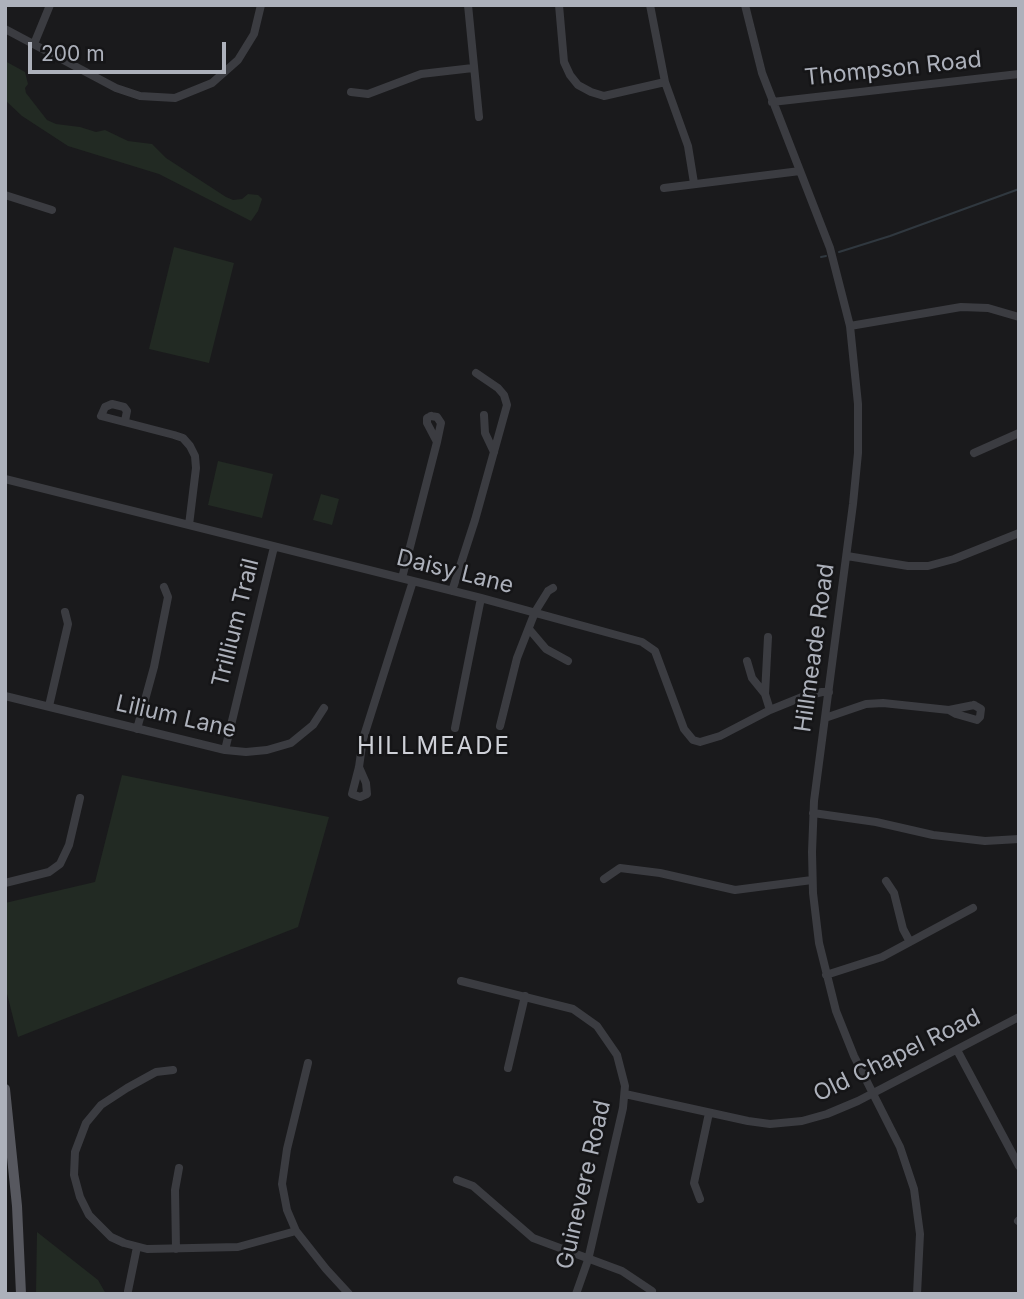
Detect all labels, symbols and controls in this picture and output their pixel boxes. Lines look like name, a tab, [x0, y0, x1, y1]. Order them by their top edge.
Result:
scale bar	[32, 28, 229, 72]
text: 200 m	[41, 41, 105, 66]
street label: Thompson Road	[803, 46, 983, 92]
street label: Daisy Lane	[394, 544, 516, 600]
street label: Trillium Trail	[207, 556, 265, 690]
street label: Hillmeade Road	[790, 562, 840, 734]
street label: Lilium Lane	[113, 690, 239, 744]
district label: HILLMEADE	[358, 733, 510, 761]
street label: Old Chapel Road	[809, 1004, 985, 1108]
street label: Guinevere Road	[551, 1098, 617, 1272]

